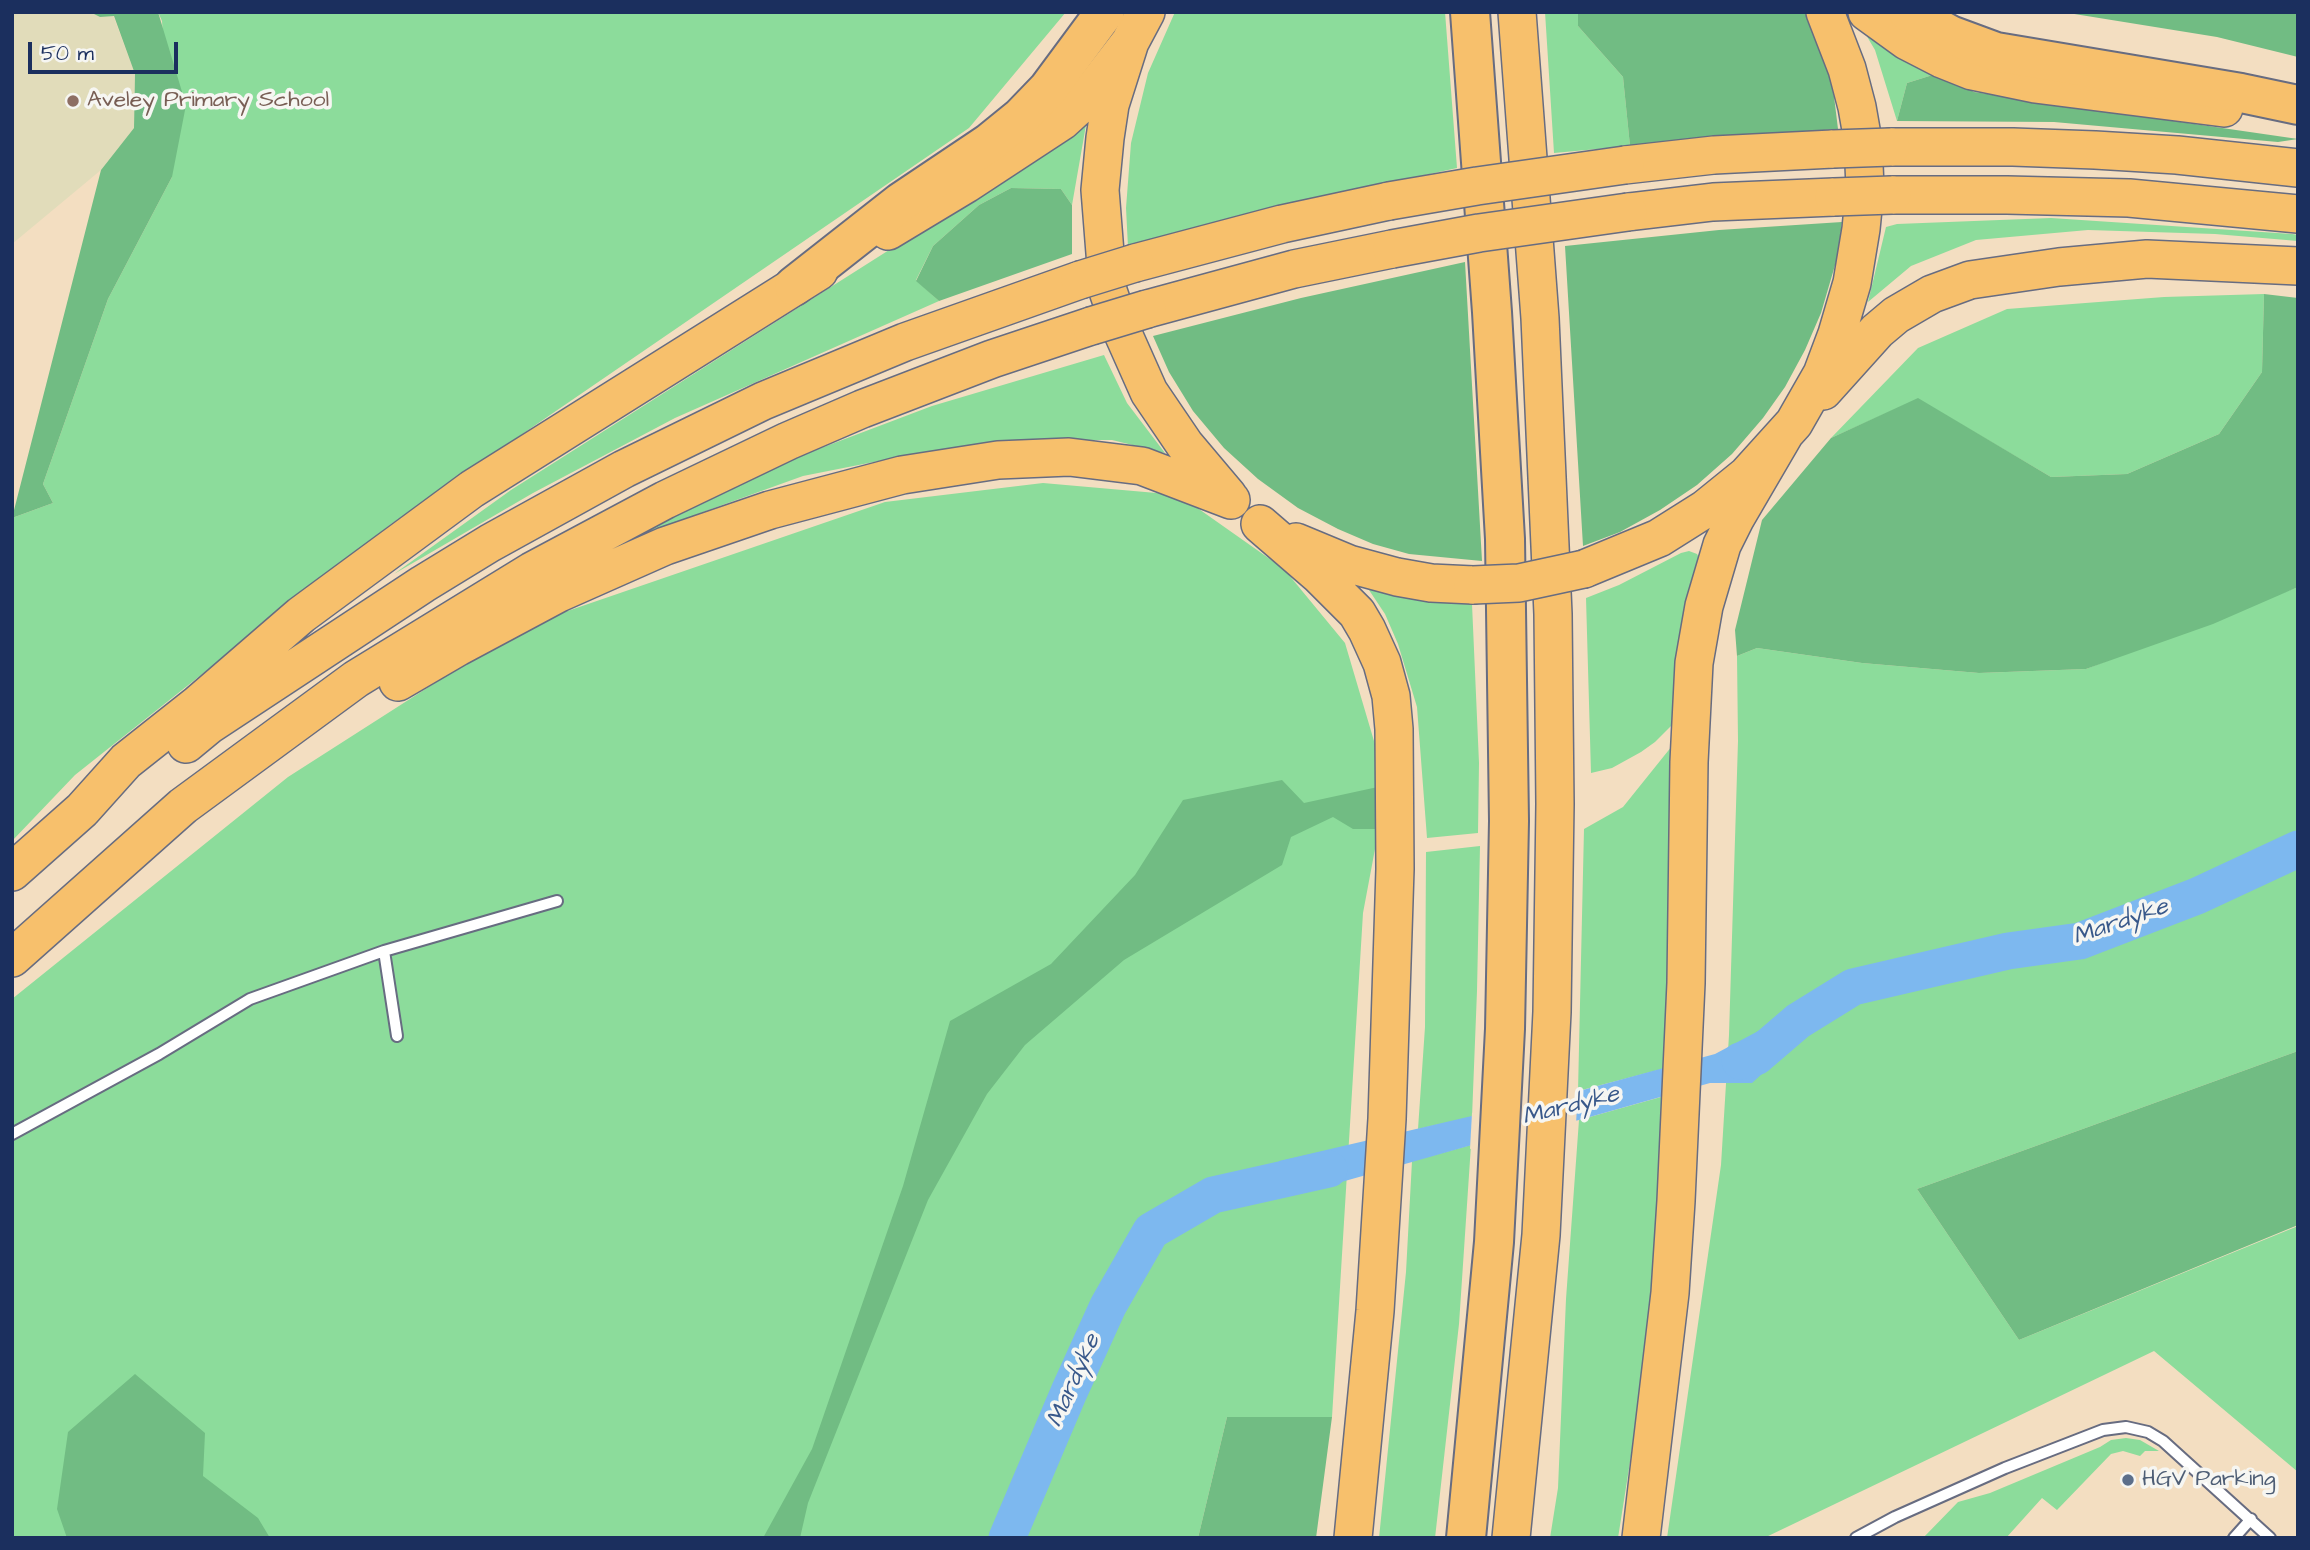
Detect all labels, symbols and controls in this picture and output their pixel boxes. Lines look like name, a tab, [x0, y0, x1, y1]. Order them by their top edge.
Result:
scale bar	[32, 28, 182, 72]
text: 50 m	[41, 39, 94, 68]
place label: Aveley Primary School	[87, 87, 329, 115]
marker: Aveley Primary School	[65, 93, 81, 109]
water label: Mardyke	[2070, 893, 2172, 953]
water label: Mardyke	[1520, 1081, 1622, 1133]
water label: Mardyke	[1042, 1330, 1108, 1432]
place label: HGV Parking	[2142, 1466, 2276, 1494]
marker: HGV Parking	[2120, 1472, 2136, 1488]

